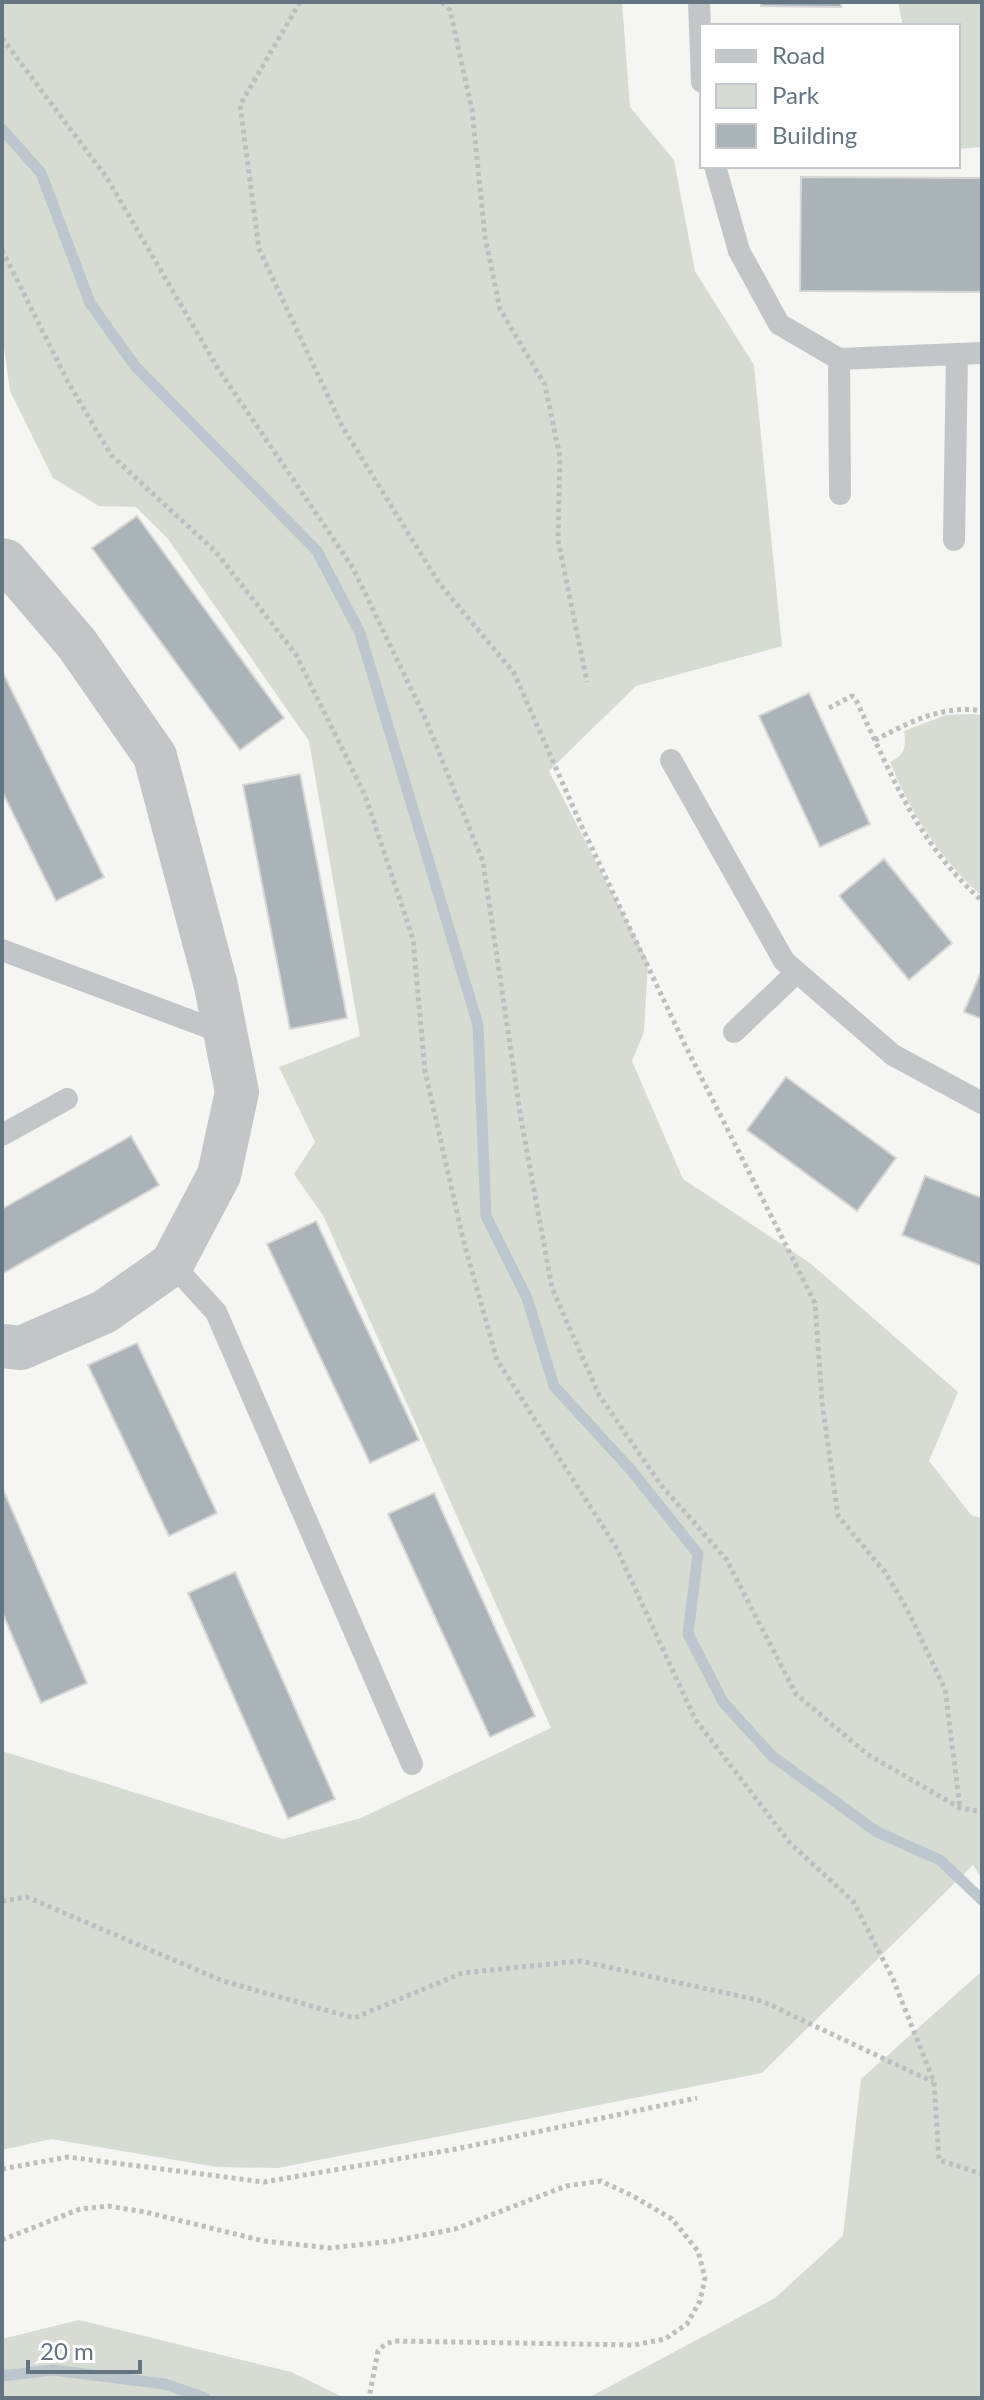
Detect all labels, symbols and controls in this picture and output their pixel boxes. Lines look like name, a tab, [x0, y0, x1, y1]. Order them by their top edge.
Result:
legend	[700, 24, 960, 168]
text: Road	[772, 40, 825, 69]
text: Park	[772, 80, 820, 109]
text: Building	[772, 120, 857, 149]
scale bar	[28, 2324, 140, 2374]
text: 20 m	[40, 2336, 94, 2365]

